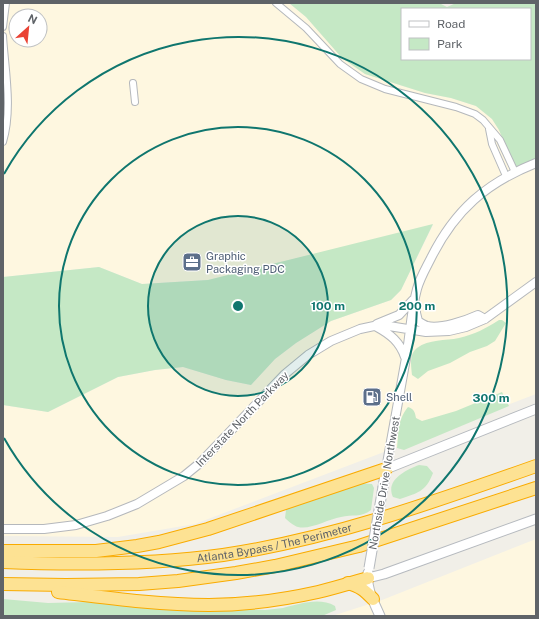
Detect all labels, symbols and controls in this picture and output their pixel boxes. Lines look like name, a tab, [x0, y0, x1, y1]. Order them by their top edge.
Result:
north arrow	[8, 8, 48, 48]
legend	[401, 8, 531, 60]
text: N	[26, 12, 39, 26]
text: Road	[437, 17, 465, 31]
text: Park	[437, 37, 463, 51]
place label: Graphic Packaging PDC	[206, 250, 285, 275]
office icon: Graphic Packaging PDC	[181, 251, 203, 273]
centre of rings	[231, 299, 245, 313]
text: 100 m	[311, 299, 345, 313]
text: 200 m	[399, 299, 435, 313]
street label: Interstate North Parkway	[193, 369, 291, 469]
fuel station icon: Shell	[361, 386, 383, 408]
place label: Shell	[386, 391, 412, 403]
text: 300 m	[473, 391, 510, 405]
street label: Northside Drive Northwest	[366, 415, 402, 551]
street label: Atlanta Bypass / The Perimeter	[196, 521, 353, 564]

